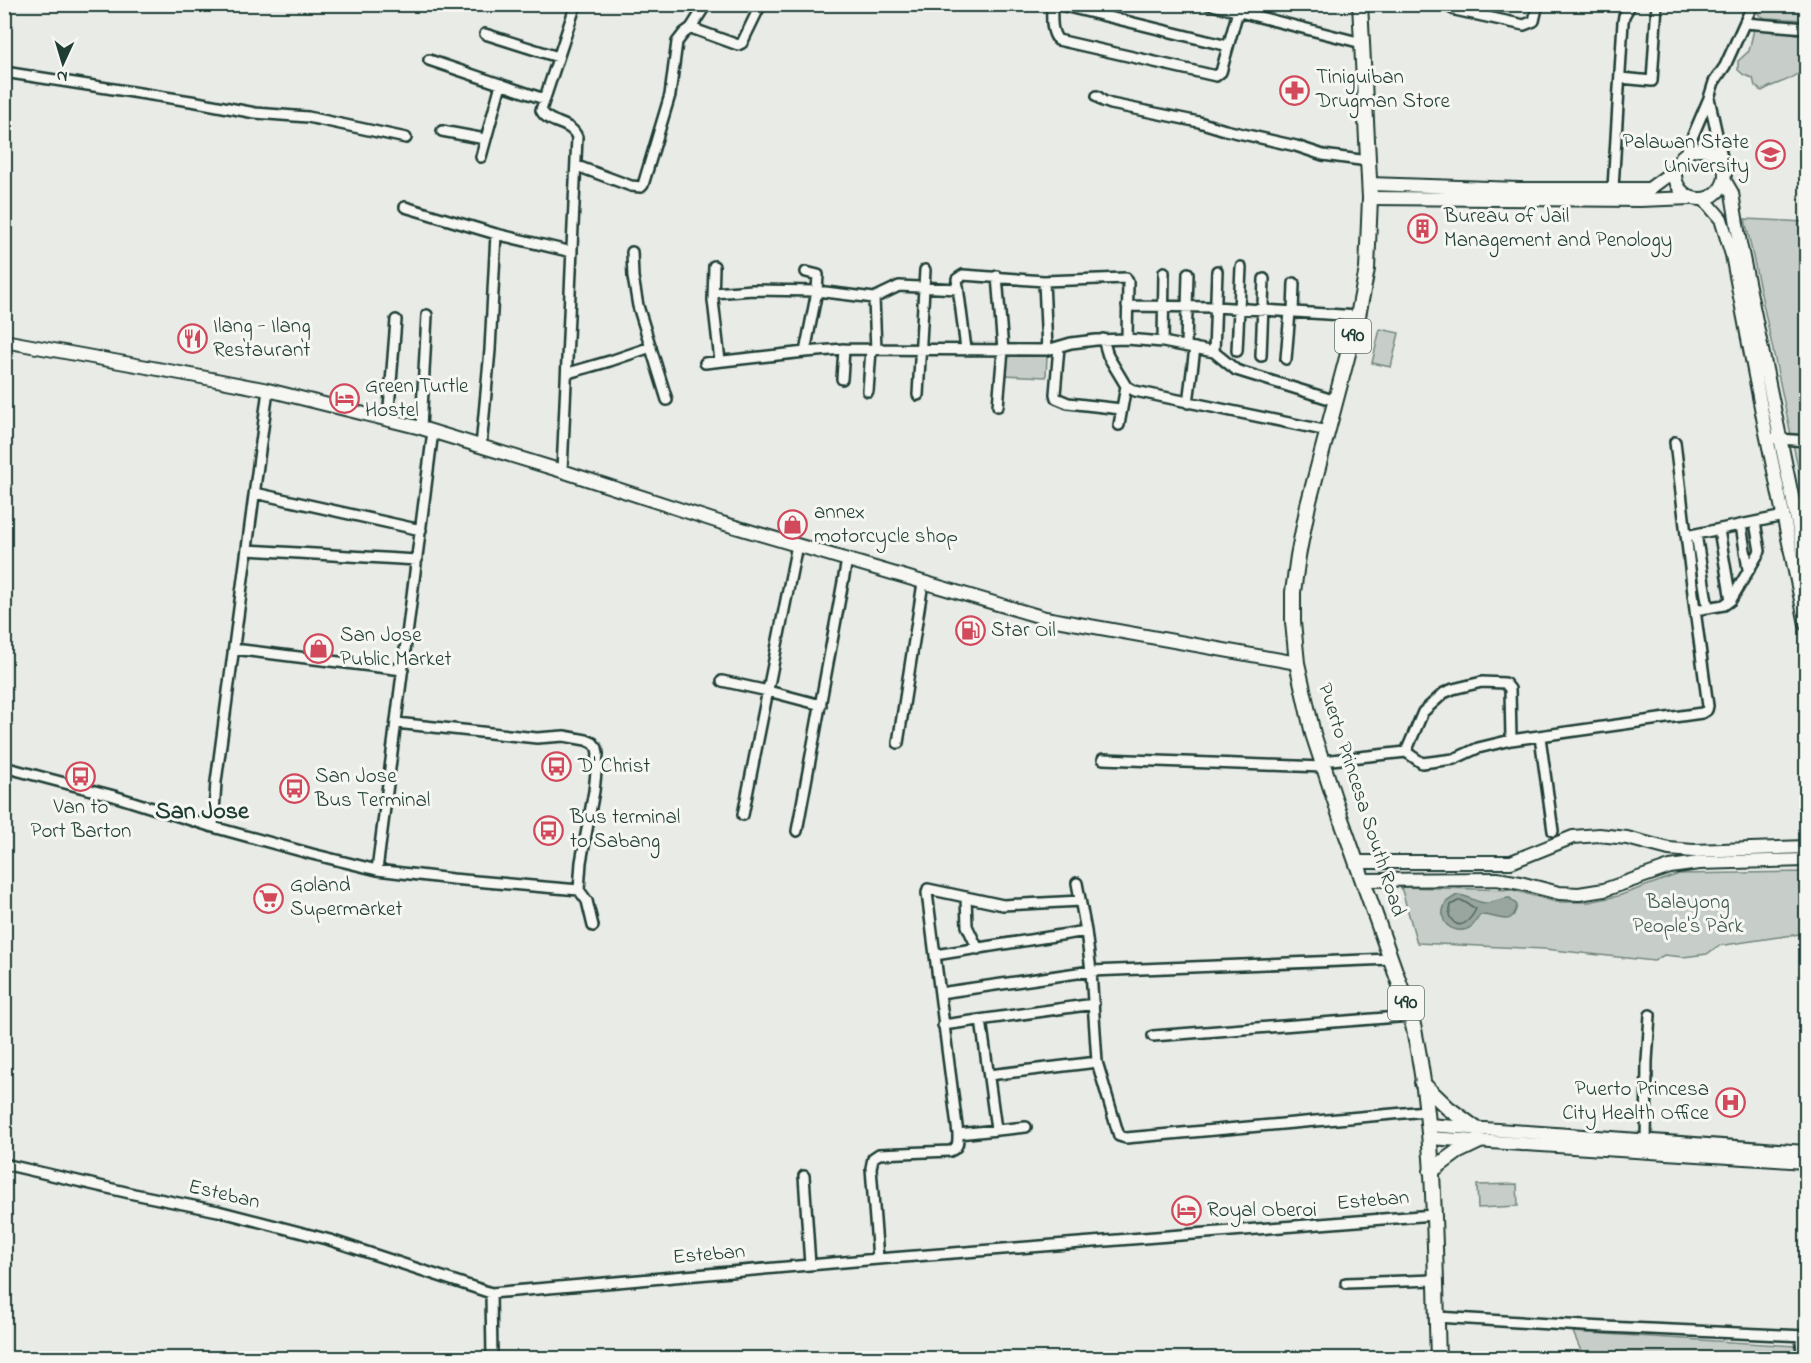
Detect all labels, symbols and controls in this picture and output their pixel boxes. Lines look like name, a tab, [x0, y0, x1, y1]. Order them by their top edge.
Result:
north arrow	[33, 33, 93, 93]
place label: Tiniguiban Drugman Store	[1315, 63, 1451, 119]
text: N	[56, 64, 68, 88]
pharmacy icon: Tiniguiban Drugman Store	[1279, 74, 1311, 106]
place label: Palawan State University	[1623, 128, 1750, 184]
school or university icon: Palawan State University	[1754, 139, 1786, 171]
place label: Bureau of Jail Management and Penology	[1443, 202, 1672, 258]
building icon: Bureau of Jail Management and Penology	[1407, 213, 1439, 245]
place label: Ilang - Ilang Restaurant	[213, 312, 311, 366]
road number: 490	[1335, 319, 1371, 353]
restaurant icon: Ilang - Ilang Restaurant	[176, 323, 208, 355]
place label: Green Turtle Hostel	[365, 372, 469, 426]
hotel icon: Green Turtle Hostel	[328, 383, 360, 415]
place label: annex motorcycle shop	[814, 498, 958, 554]
shop icon: annex motorcycle shop	[777, 509, 809, 541]
fuel station icon: Star Oil	[954, 615, 986, 647]
place label: Star Oil	[991, 616, 1056, 646]
place label: San Jose Public Market	[340, 621, 451, 675]
shop icon: San Jose Public Market	[303, 632, 335, 664]
street label: Puerto Princesa South Road	[1309, 679, 1413, 921]
bus stop icon: D' Christ	[541, 751, 573, 783]
place label: D' Christ	[577, 752, 650, 782]
bus stop icon: Van to Port Barton	[65, 761, 97, 793]
place label: San Jose Bus Terminal	[314, 762, 430, 816]
bus stop icon: San Jose Bus Terminal	[278, 773, 310, 805]
place label: Van to Port Barton	[31, 793, 131, 847]
district label: San Jose	[155, 795, 250, 830]
place label: Bus terminal to Sabang	[569, 803, 680, 859]
bus stop icon: Bus terminal to Sabang	[533, 814, 565, 846]
place label: Goland Supermarket	[290, 871, 403, 925]
supermarket icon: Goland Supermarket	[253, 882, 285, 914]
park label: Balayong People's Park	[1632, 888, 1744, 942]
road number: 490	[1388, 986, 1424, 1020]
place label: Puerto Princesa City Health Office	[1562, 1075, 1710, 1131]
hospital icon: Puerto Princesa City Health Office	[1714, 1086, 1746, 1118]
street label: Esteban	[185, 1172, 263, 1218]
street label: Esteban	[1335, 1183, 1411, 1219]
hotel icon: Royal Oberoi	[1170, 1195, 1202, 1227]
place label: Royal Oberoi	[1207, 1196, 1317, 1228]
street label: Esteban	[671, 1237, 747, 1273]

